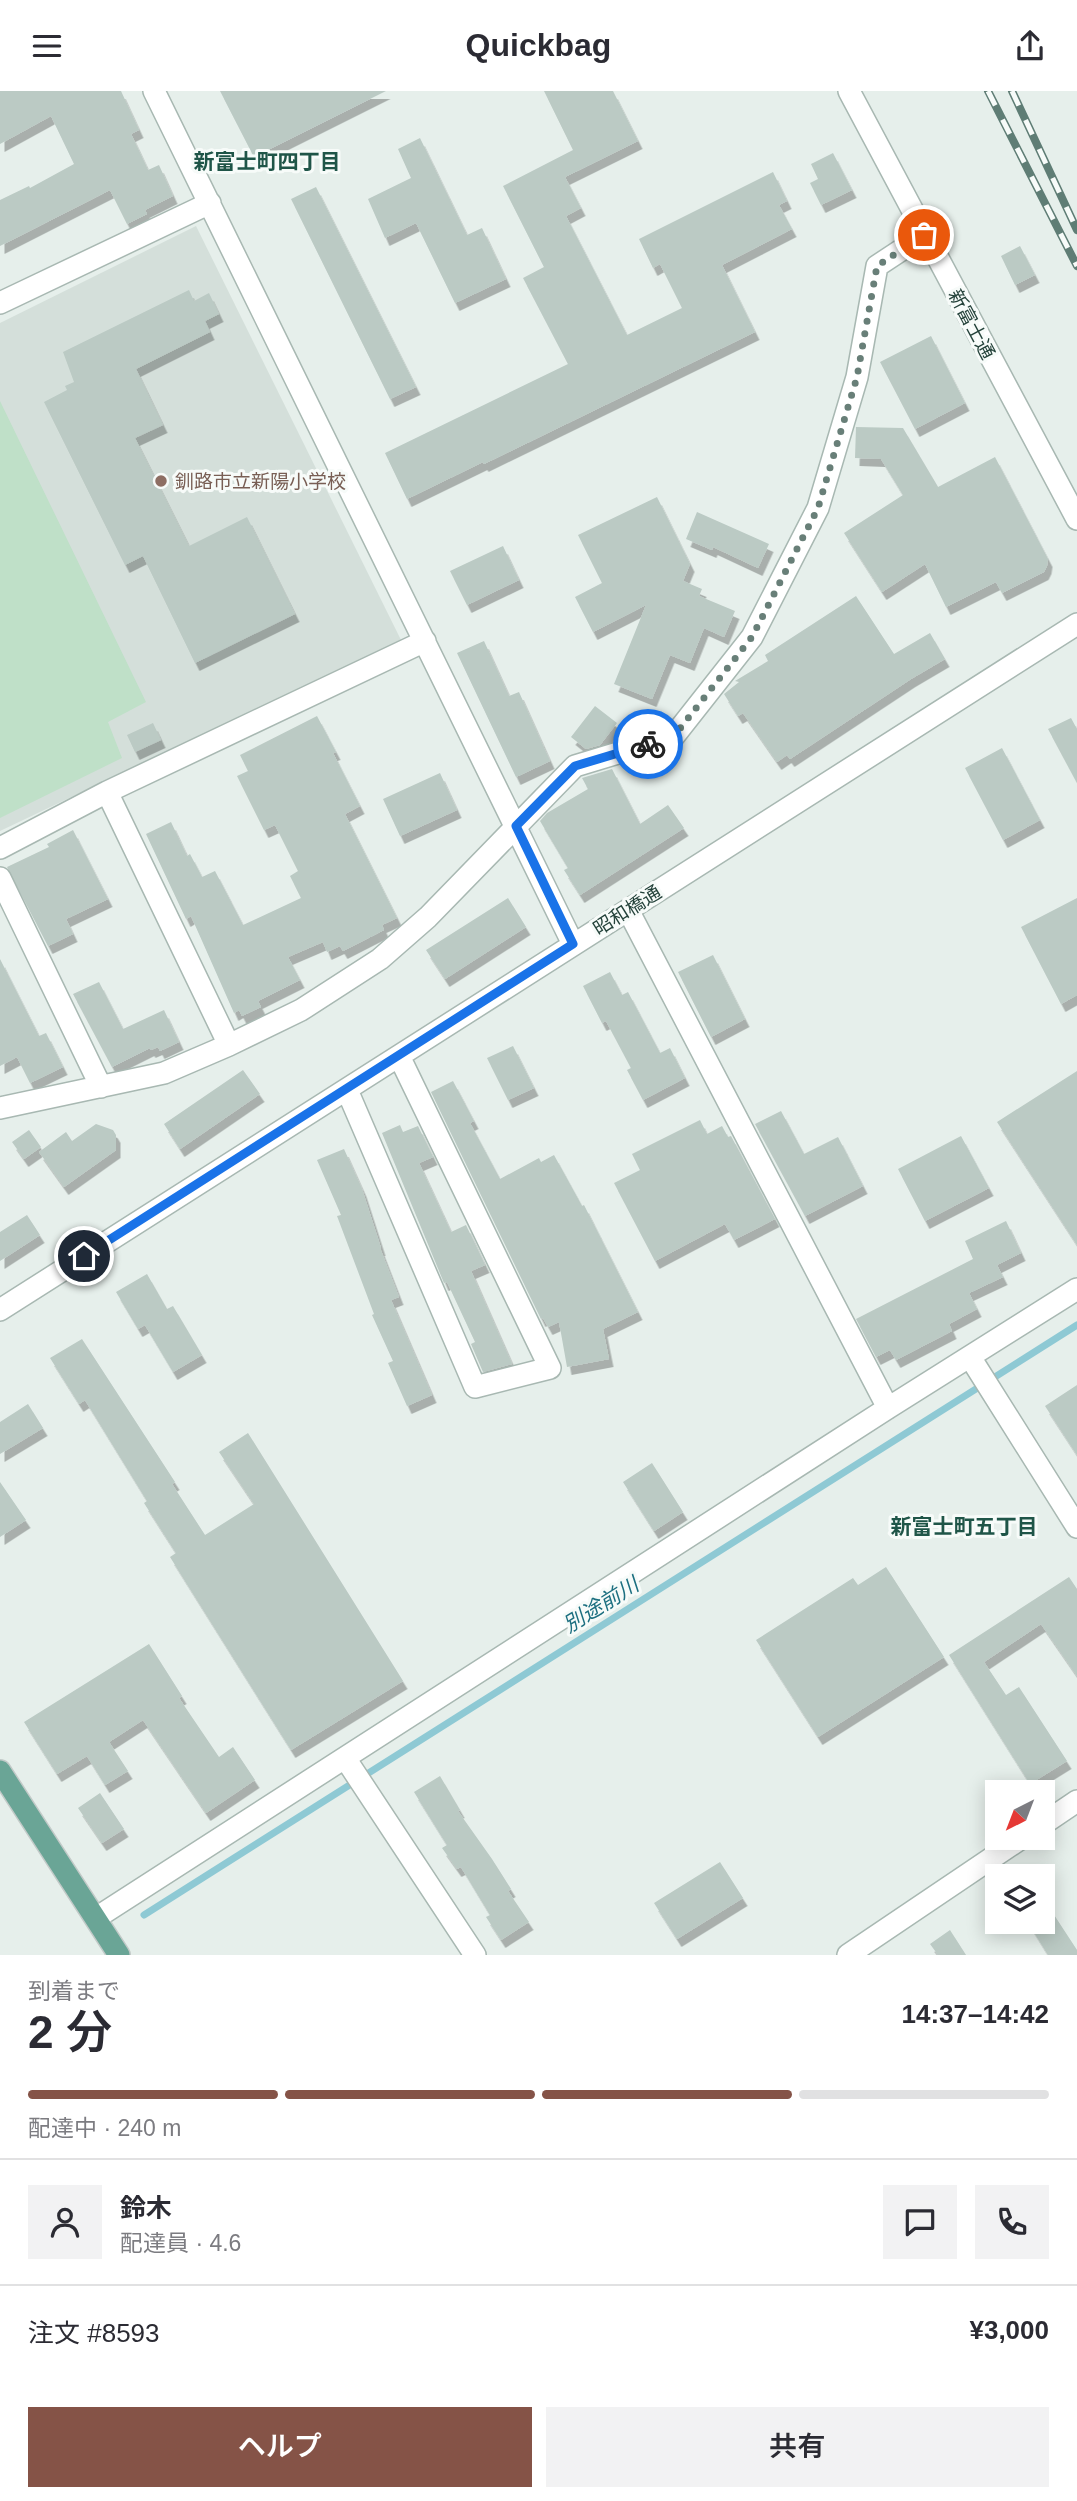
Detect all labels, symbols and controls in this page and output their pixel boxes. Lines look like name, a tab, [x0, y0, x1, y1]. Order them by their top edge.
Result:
icon: menu	[28, 27, 66, 65]
text: Quickbag	[466, 27, 611, 63]
icon: share	[1011, 27, 1049, 65]
district label: 新富士町四丁目	[194, 150, 341, 173]
pin	[894, 205, 954, 265]
icon: bag	[905, 216, 943, 254]
street label: 新富士通	[944, 286, 999, 363]
place label: 釧路市立新陽小学校	[175, 471, 346, 492]
marker: 釧路市立新陽小学校	[153, 473, 169, 489]
courier	[613, 709, 683, 779]
icon: bike	[629, 725, 667, 763]
street label: 昭和橋通	[589, 881, 665, 939]
pin	[54, 1226, 114, 1286]
icon: home	[65, 1237, 103, 1275]
district label: 新富士町五丁目	[891, 1515, 1038, 1538]
water label: 別途前川	[559, 1572, 644, 1637]
north arrow	[985, 1780, 1055, 1850]
map controls	[985, 1780, 1055, 1934]
button: layers	[985, 1864, 1055, 1934]
text: 到着まで	[28, 1978, 120, 2004]
text: 14:37–14:42	[902, 1999, 1049, 2029]
text: 2 分	[28, 2006, 112, 2058]
text: 配達中 · 240 m	[28, 2115, 181, 2141]
button: person	[28, 2185, 102, 2259]
button: chat	[883, 2185, 957, 2259]
button: phone	[975, 2185, 1049, 2259]
text: 鈴木	[120, 2193, 172, 2223]
text: 配達員 · 4.6	[120, 2230, 241, 2256]
text: ¥3,000	[969, 2315, 1049, 2345]
text: 注文 #8593	[28, 2318, 160, 2348]
button: ヘルプ	[28, 2407, 532, 2487]
button: 共有	[546, 2407, 1049, 2487]

